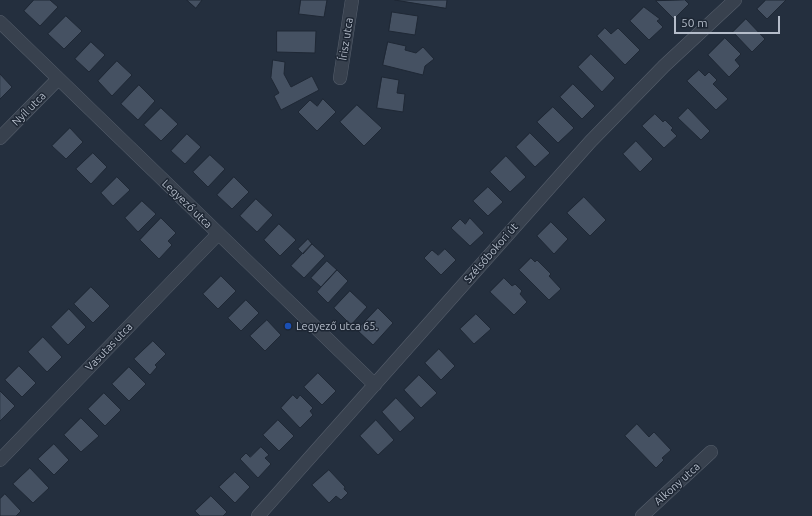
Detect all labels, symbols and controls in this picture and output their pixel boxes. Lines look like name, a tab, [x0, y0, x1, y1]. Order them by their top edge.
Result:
scale bar	[676, 8, 782, 34]
text: 50 m	[681, 16, 708, 29]
street label: Írisz utca	[336, 17, 356, 61]
street label: Nyíl utca	[9, 89, 49, 129]
street label: Legyező utca	[159, 177, 215, 231]
street label: Szélsőbokori út	[461, 220, 521, 286]
place label: Legyező utca 65.	[296, 319, 378, 333]
street label: Vasutas utca	[83, 320, 135, 374]
marker: Legyező utca 65.	[283, 321, 293, 331]
street label: Alkony utca	[651, 460, 703, 508]

